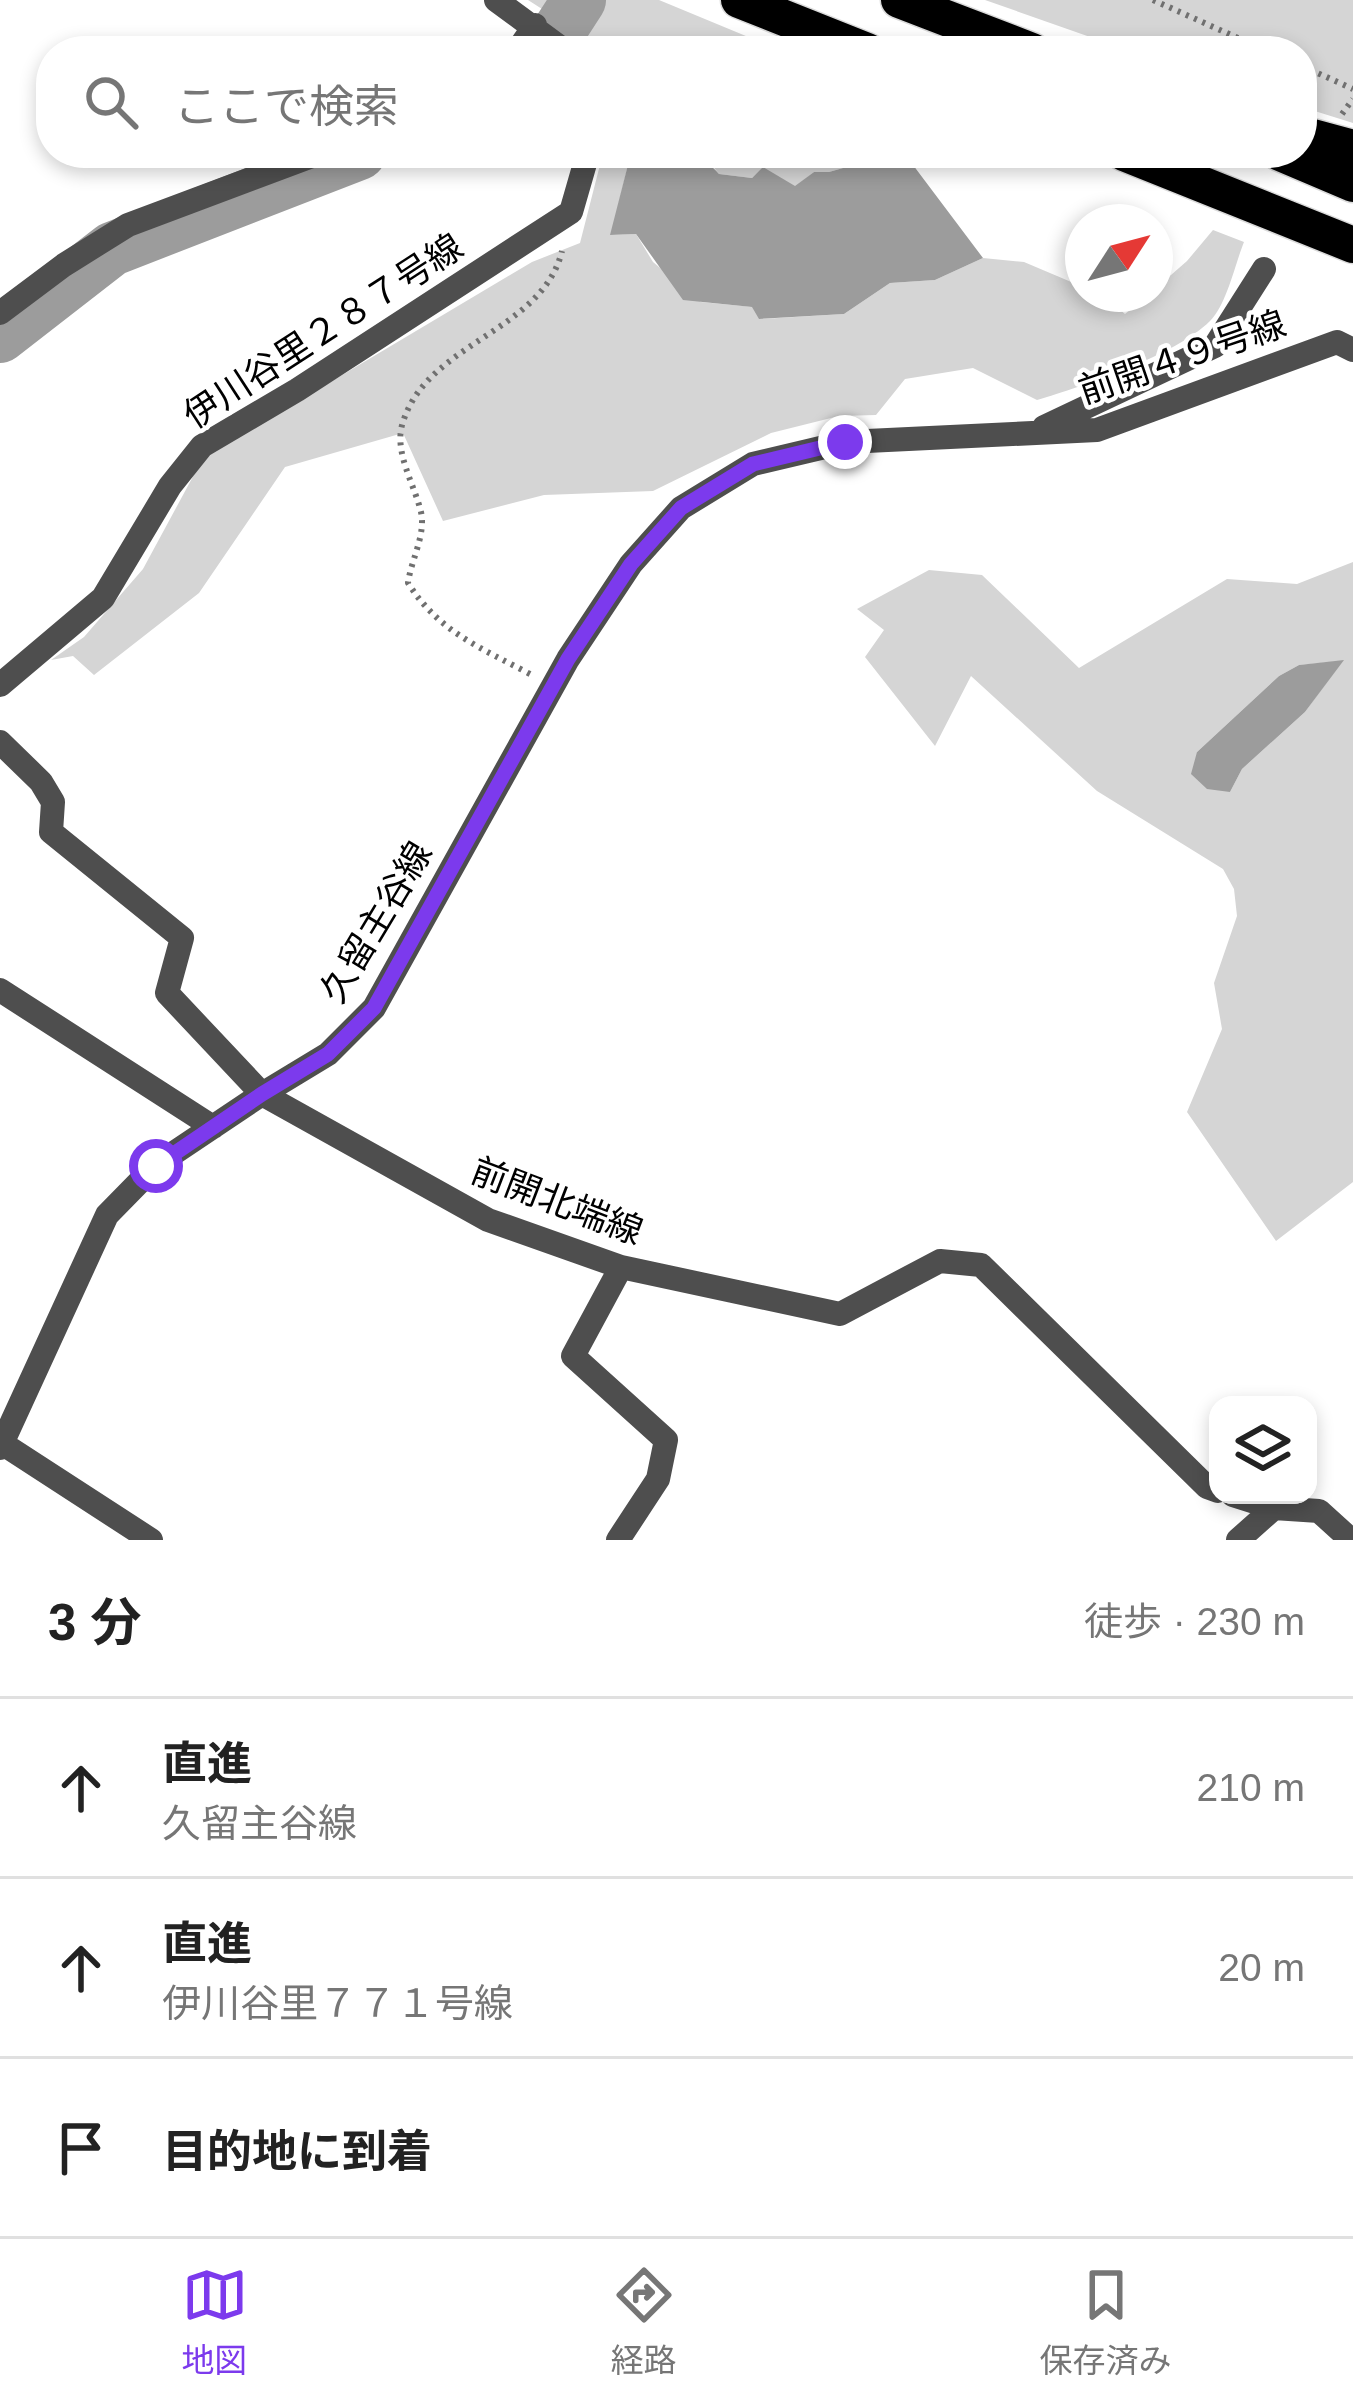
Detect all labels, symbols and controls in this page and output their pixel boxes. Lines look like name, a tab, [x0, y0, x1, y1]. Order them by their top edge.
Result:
search box	[36, 36, 1317, 168]
icon: search	[78, 69, 144, 135]
text: ここで検索	[174, 81, 399, 132]
north arrow	[1065, 204, 1173, 312]
street label: 伊川谷里２８７号線	[176, 226, 470, 436]
street label: 前開４９号線	[1073, 302, 1291, 412]
route end	[818, 415, 872, 469]
street label: 久留主谷線	[312, 834, 440, 1010]
route start	[129, 1139, 183, 1193]
street label: 前開北端線	[466, 1150, 648, 1252]
map controls	[1209, 1396, 1317, 1504]
button: layers	[1209, 1396, 1317, 1504]
text: 3 分	[48, 1594, 142, 1651]
text: 徒歩 · 230 m	[1084, 1600, 1305, 1643]
text: 直進	[162, 1738, 252, 1789]
icon: ahead	[48, 1755, 114, 1821]
text: 210 m	[1197, 1766, 1305, 1809]
text: 久留主谷線	[162, 1802, 357, 1845]
text: 直進	[162, 1918, 252, 1969]
icon: ahead	[48, 1935, 114, 2001]
text: 20 m	[1218, 1946, 1305, 1989]
text: 伊川谷里７７１号線	[162, 1982, 513, 2025]
icon: arrive	[48, 2115, 114, 2181]
text: 目的地に到着	[162, 2126, 432, 2177]
tab: 地図	[182, 2262, 248, 2382]
tab: 経路	[611, 2262, 677, 2382]
tab: 保存済み	[1040, 2262, 1172, 2382]

